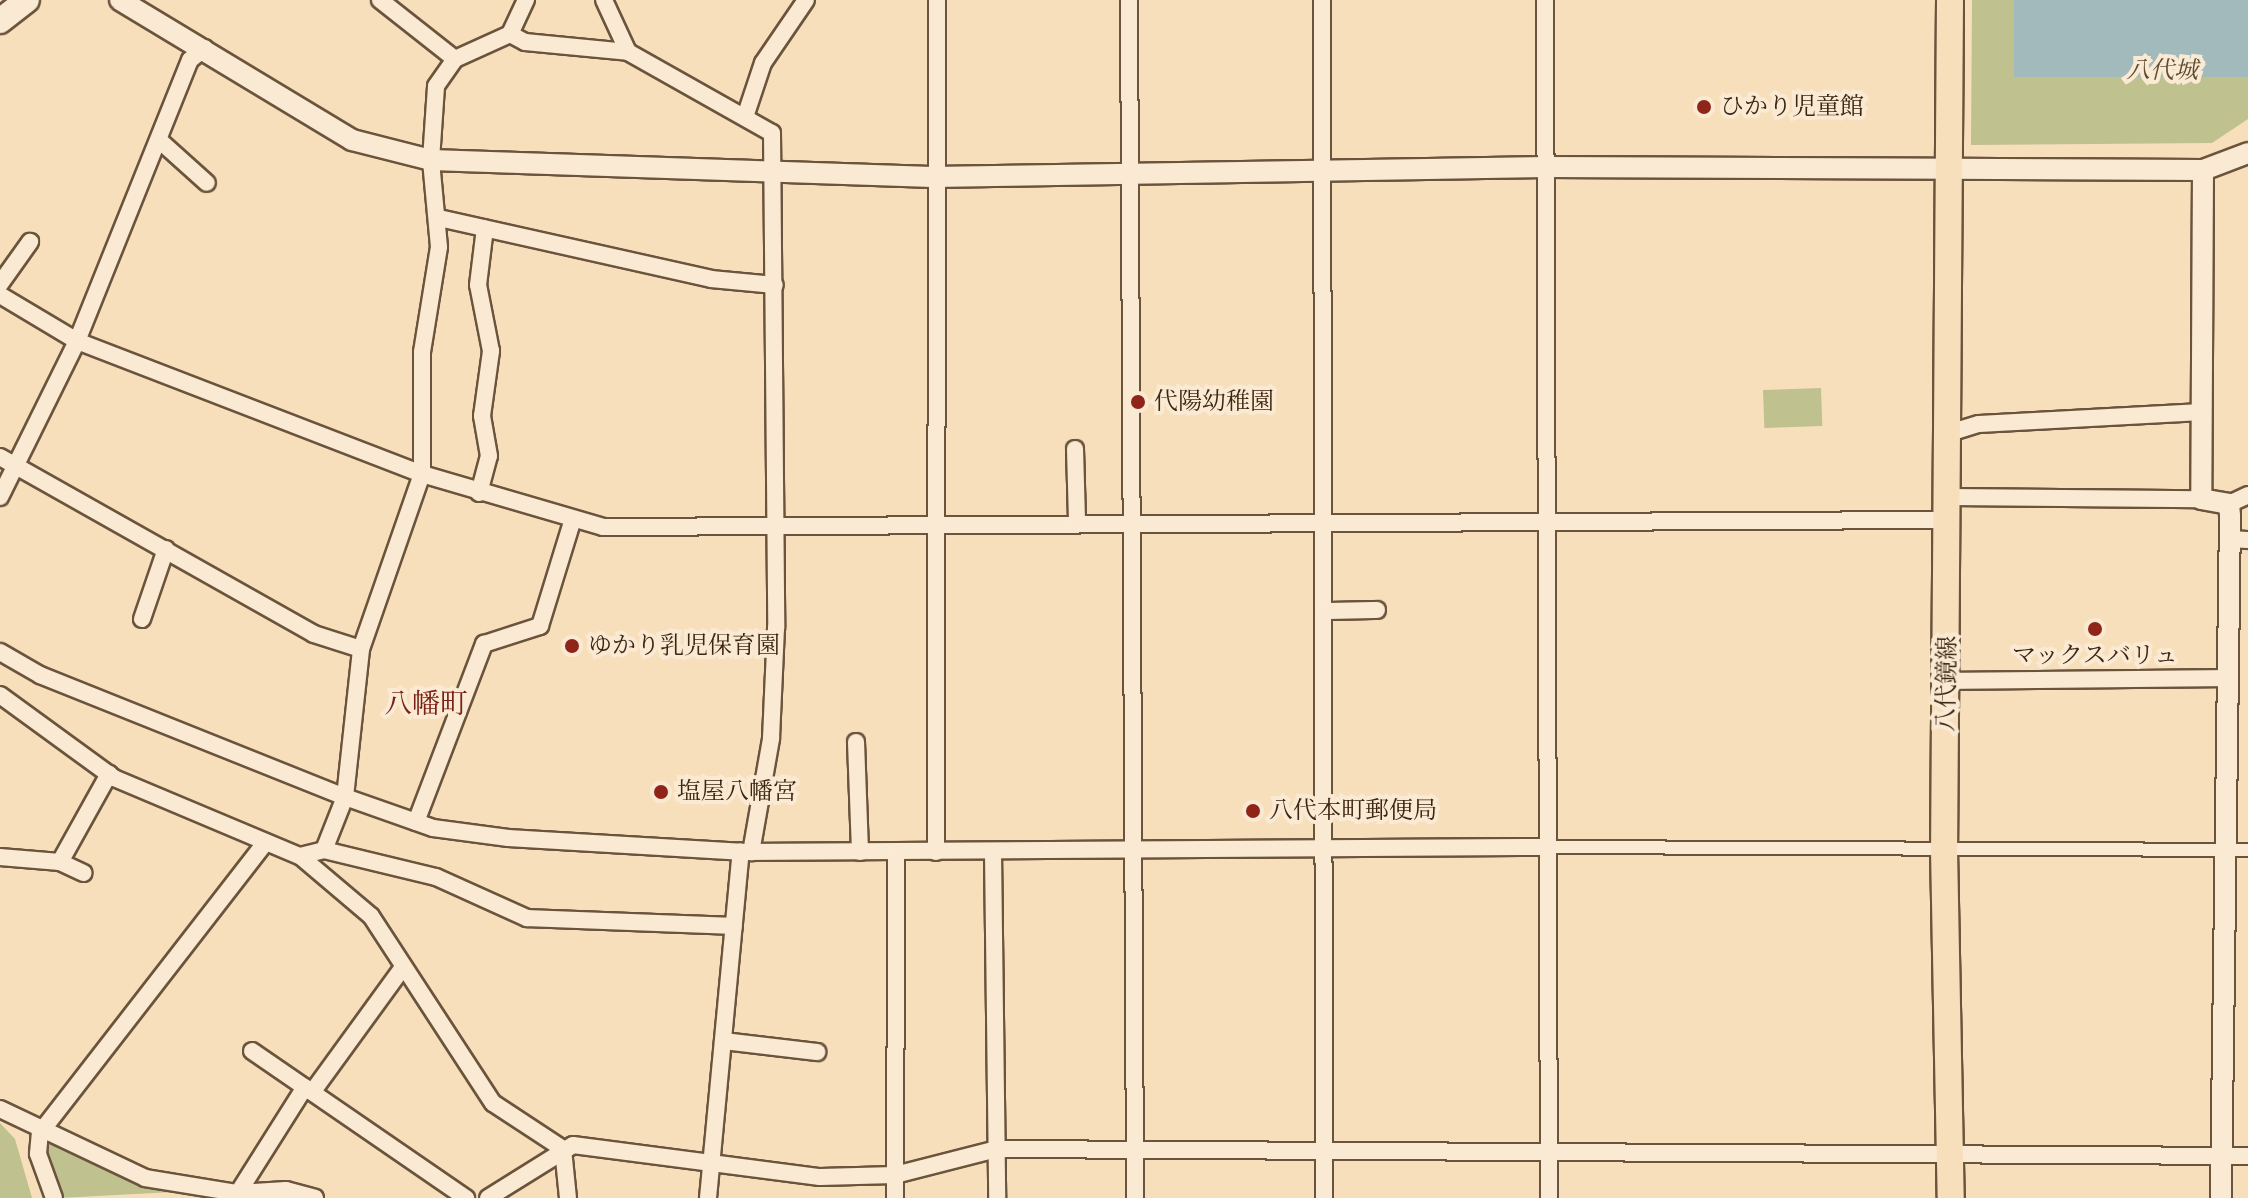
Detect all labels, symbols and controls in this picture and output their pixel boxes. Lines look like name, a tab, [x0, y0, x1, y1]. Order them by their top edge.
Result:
park label: 八代城	[2126, 57, 2198, 85]
place label: ひかり児童館	[1720, 93, 1864, 121]
marker: ひかり児童館	[1695, 98, 1713, 116]
place label: 代陽幼稚園	[1154, 388, 1274, 416]
marker: 代陽幼稚園	[1129, 393, 1147, 411]
marker: マックスバリュ	[2086, 620, 2104, 638]
place label: ゆかり乳児保育園	[588, 632, 780, 660]
street label: 八代鏡線	[1932, 636, 1962, 732]
marker: ゆかり乳児保育園	[563, 637, 581, 655]
place label: マックスバリュ	[2011, 642, 2179, 670]
district label: 八幡町	[384, 687, 468, 721]
place label: 塩屋八幡宮	[677, 778, 797, 806]
marker: 塩屋八幡宮	[652, 783, 670, 801]
place label: 八代本町郵便局	[1269, 797, 1437, 825]
marker: 八代本町郵便局	[1244, 802, 1262, 820]

